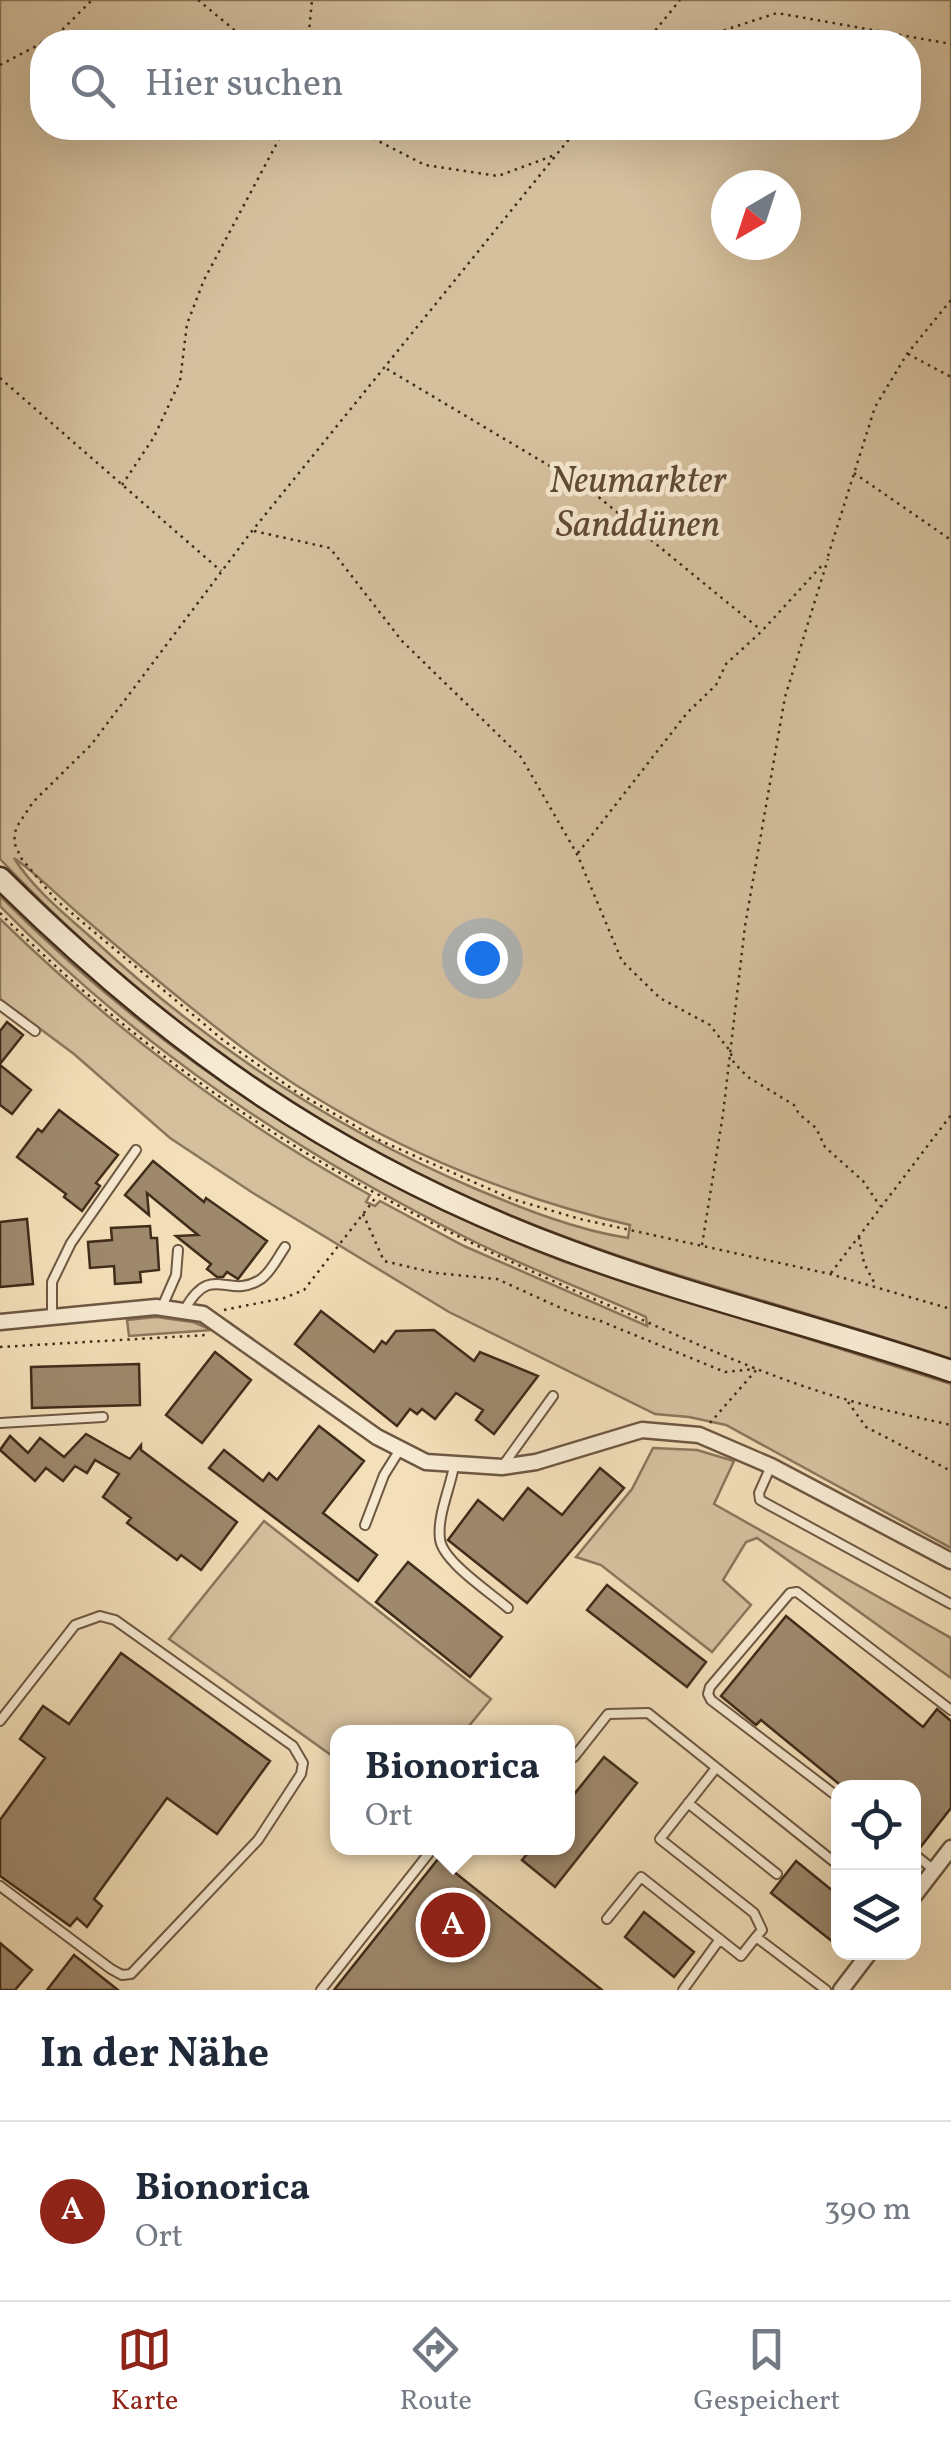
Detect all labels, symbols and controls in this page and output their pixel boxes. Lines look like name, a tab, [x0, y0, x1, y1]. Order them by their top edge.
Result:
search box	[30, 30, 921, 140]
icon: search	[65, 58, 120, 113]
text: Hier suchen	[145, 59, 344, 112]
north arrow	[711, 170, 801, 260]
park label: Neumarkter Sanddünen	[549, 456, 727, 553]
your location	[457, 933, 508, 984]
popup	[330, 1725, 575, 1855]
text: Bionorica	[365, 1742, 540, 1795]
map controls	[831, 1780, 921, 1960]
button: locate	[831, 1780, 921, 1870]
text: Ort	[365, 1795, 413, 1839]
button: layers	[831, 1870, 921, 1960]
pin: A	[420, 1888, 486, 1962]
text: In der Nähe	[40, 2026, 269, 2085]
text: Bionorica	[135, 2163, 310, 2216]
text: A	[61, 2189, 84, 2233]
text: 390 m	[824, 2189, 911, 2233]
text: Ort	[135, 2216, 183, 2260]
tab: Karte	[111, 2322, 178, 2421]
tab: Route	[400, 2322, 472, 2421]
tab: Gespeichert	[693, 2322, 840, 2421]

